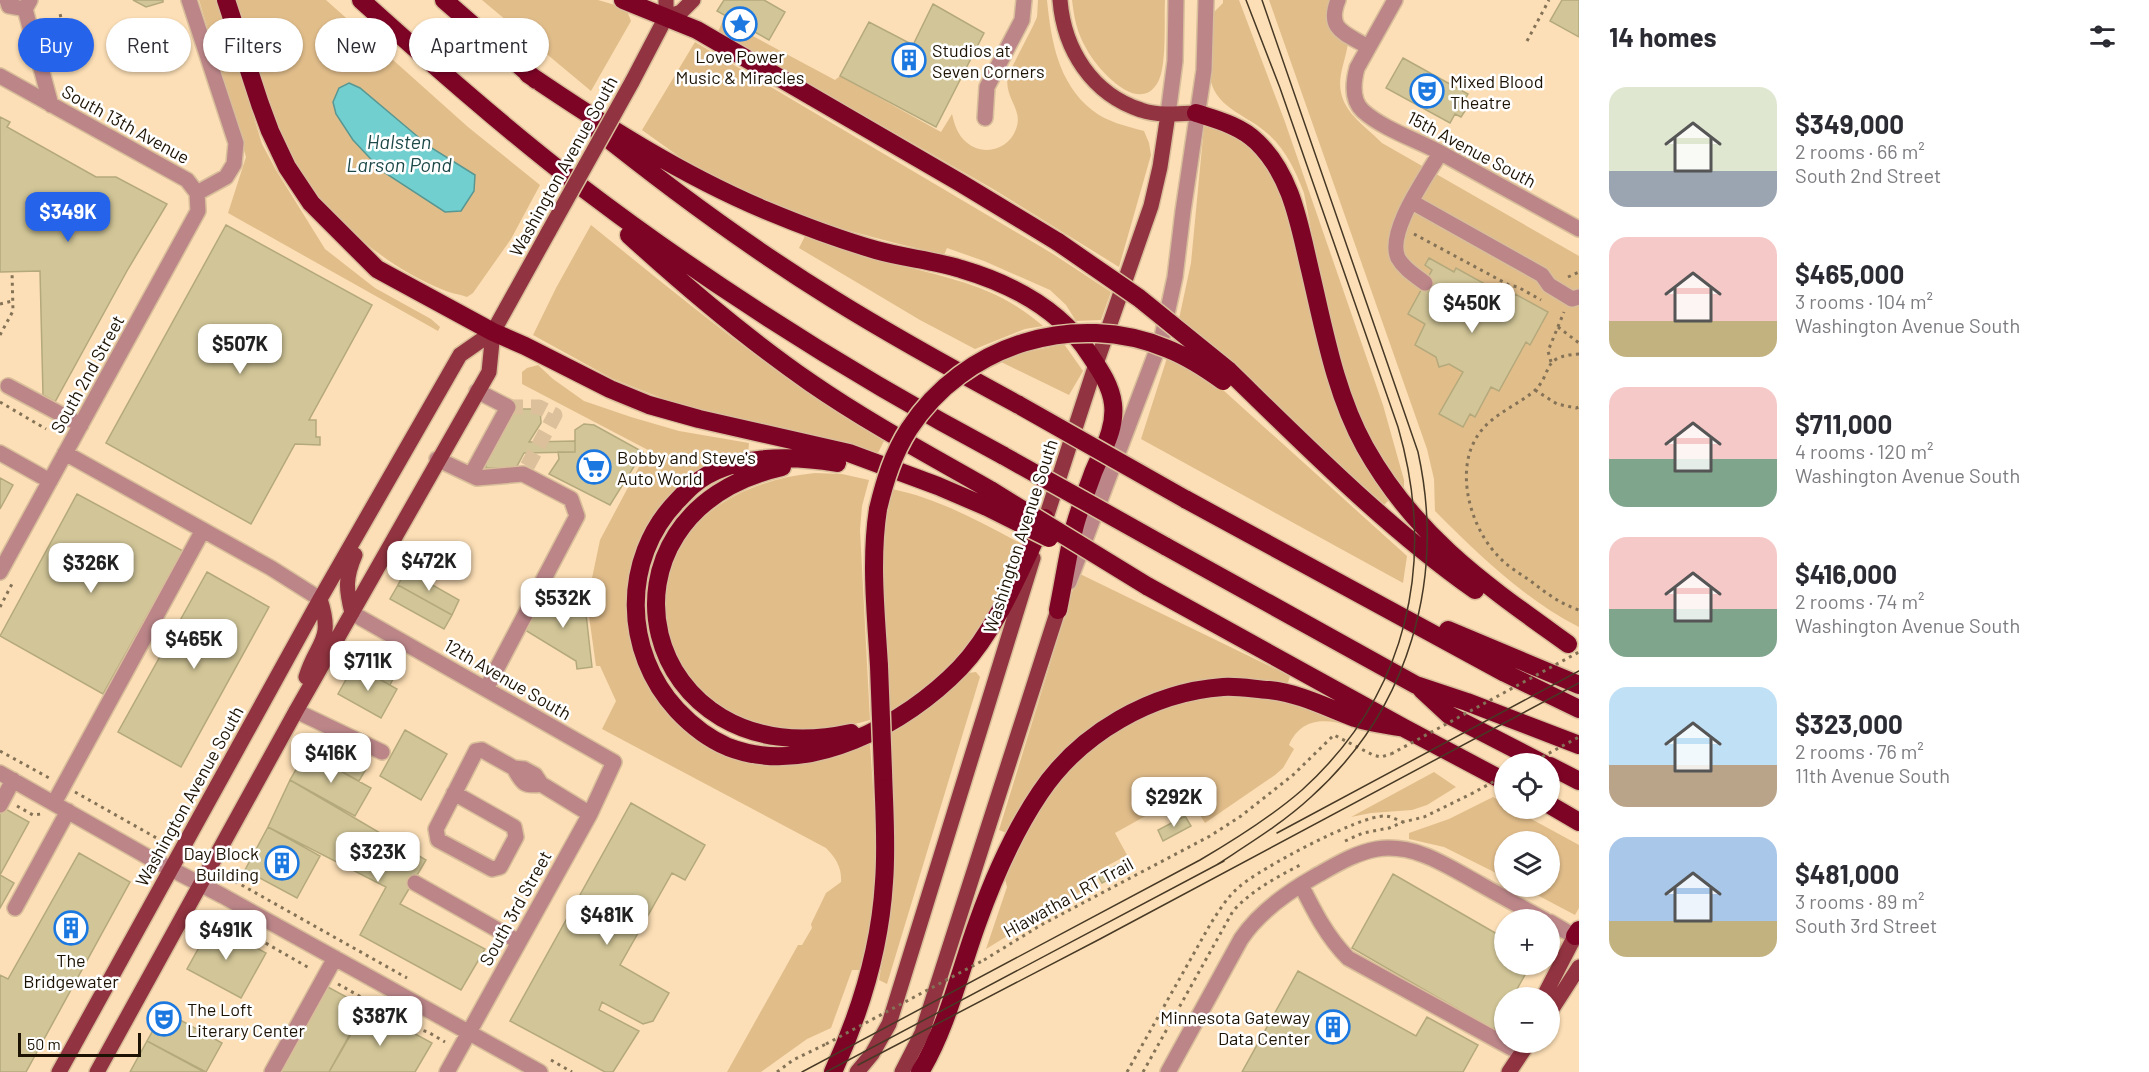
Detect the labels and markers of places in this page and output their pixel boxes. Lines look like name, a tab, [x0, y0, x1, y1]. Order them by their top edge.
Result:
place icon: Love Power Music & Miracles	[722, 6, 758, 42]
place label: Studios at Seven Corners	[932, 39, 1045, 82]
building icon: Studios at Seven Corners	[891, 42, 927, 78]
place label: Love Power Music & Miracles	[676, 45, 804, 88]
place label: Mixed Blood Theatre	[1450, 70, 1544, 113]
theatre icon: Mixed Blood Theatre	[1409, 73, 1445, 109]
pin: $349K	[26, 192, 110, 243]
pin: $450K	[1430, 283, 1514, 334]
pin: $507K	[198, 324, 282, 375]
place label: Bobby and Steve's Auto World	[617, 446, 756, 489]
supermarket icon: Bobby and Steve's Auto World	[576, 449, 612, 485]
pin: $472K	[387, 541, 471, 592]
pin: $326K	[49, 543, 133, 594]
pin: $532K	[521, 578, 605, 629]
pin: $465K	[152, 619, 236, 670]
pin: $711K	[326, 641, 410, 692]
pin: $416K	[289, 733, 373, 784]
pin: $292K	[1132, 777, 1216, 828]
pin: $323K	[336, 832, 420, 883]
place label: Day Block Building	[183, 842, 259, 885]
building icon: Day Block Building	[264, 845, 300, 881]
pin: $481K	[565, 895, 649, 946]
building icon: The Bridgewater	[53, 910, 89, 946]
pin: $491K	[184, 910, 268, 961]
place label: The Bridgewater	[23, 949, 119, 992]
pin: $387K	[338, 996, 422, 1047]
place label: The Loft Literary Center	[187, 998, 305, 1041]
theatre icon: The Loft Literary Center	[146, 1001, 182, 1037]
place label: Minnesota Gateway Data Center	[1160, 1006, 1310, 1049]
building icon: Minnesota Gateway Data Center	[1315, 1009, 1351, 1045]

